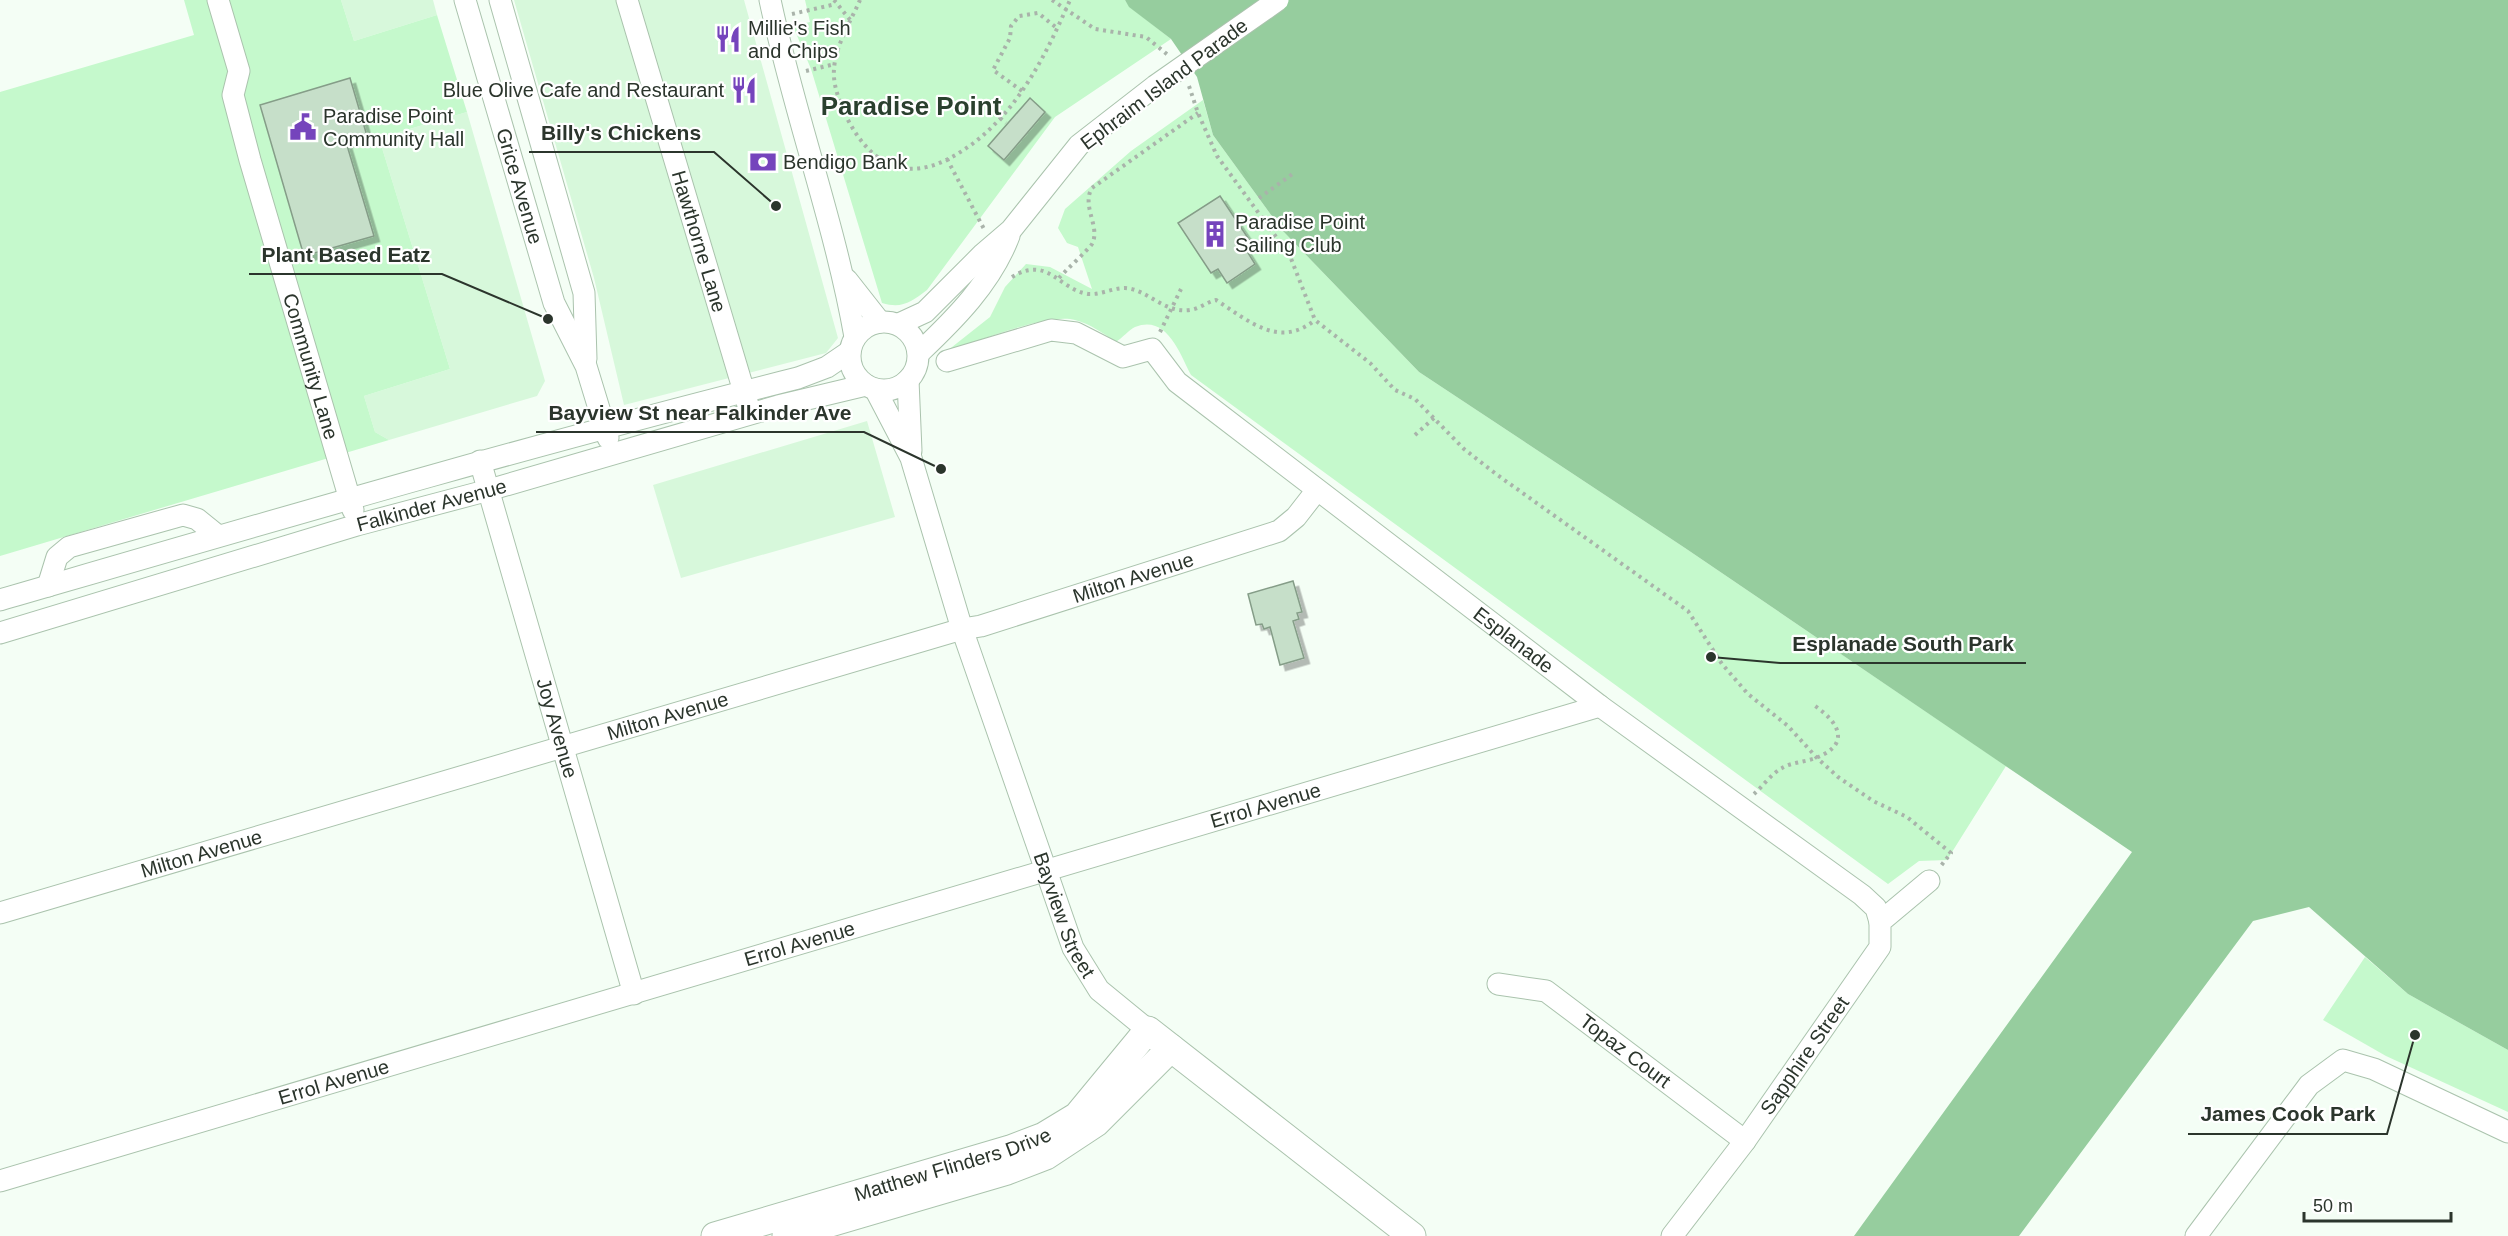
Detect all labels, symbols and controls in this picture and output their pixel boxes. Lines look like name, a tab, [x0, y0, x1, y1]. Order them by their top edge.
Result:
street label: Ephraim Island Parade	[1076, 14, 1252, 154]
place label: Millie's Fish and Chips	[748, 17, 851, 62]
restaurant icon: Millie's Fish and Chips	[713, 24, 743, 54]
restaurant icon: Blue Olive Cafe and Restaurant	[729, 75, 759, 105]
place label: Blue Olive Cafe and Restaurant	[443, 79, 724, 101]
district label: Paradise Point	[821, 91, 1002, 121]
place label: Paradise Point Community Hall	[323, 105, 464, 150]
public building icon: Paradise Point Community Hall	[288, 112, 318, 142]
callout: Billy's Chickens	[529, 113, 714, 152]
text: Billy's Chickens	[541, 121, 701, 144]
street label: Grice Avenue	[492, 126, 547, 247]
bank icon: Bendigo Bank	[748, 147, 778, 177]
place label: Bendigo Bank	[783, 151, 909, 173]
street label: Hawthorne Lane	[668, 168, 731, 315]
place label: Paradise Point Sailing Club	[1235, 211, 1366, 256]
building icon: Paradise Point Sailing Club	[1200, 219, 1230, 249]
callout: Plant Based Eatz	[249, 235, 442, 274]
text: Plant Based Eatz	[261, 243, 431, 266]
street label: Community Lane	[279, 291, 343, 442]
callout: Bayview St near Falkinder Ave	[536, 393, 864, 432]
text: Bayview St near Falkinder Ave	[548, 401, 852, 424]
street label: Falkinder Avenue	[354, 475, 509, 536]
street label: Milton Avenue	[1070, 548, 1196, 607]
street label: Esplanade	[1469, 602, 1558, 677]
callout: Esplanade South Park	[1780, 624, 2026, 663]
text: Esplanade South Park	[1792, 632, 2014, 655]
street label: Joy Avenue	[532, 676, 582, 781]
street label: Milton Avenue	[604, 688, 731, 744]
street label: Errol Avenue	[1208, 779, 1323, 832]
street label: Milton Avenue	[138, 825, 265, 882]
street label: Bayview Street	[1029, 849, 1100, 982]
street label: Errol Avenue	[742, 917, 857, 970]
street label: Sapphire Street	[1756, 992, 1854, 1119]
street label: Topaz Court	[1576, 1010, 1675, 1092]
street label: Errol Avenue	[276, 1055, 391, 1109]
callout: James Cook Park	[2188, 1095, 2387, 1134]
text: James Cook Park	[2200, 1102, 2376, 1125]
street label: Matthew Flinders Drive	[852, 1123, 1055, 1205]
scale bar	[2304, 1185, 2451, 1223]
text: 50 m	[2313, 1196, 2353, 1216]

